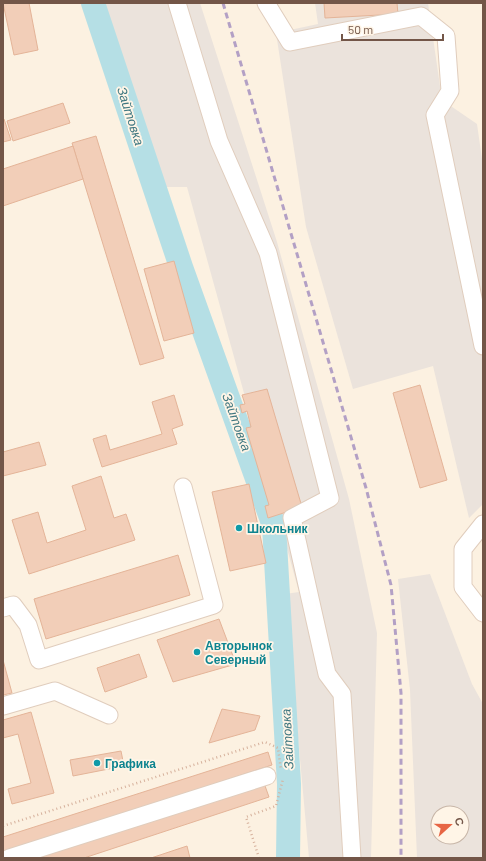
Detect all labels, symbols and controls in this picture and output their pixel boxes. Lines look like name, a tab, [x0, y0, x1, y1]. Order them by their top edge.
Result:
scale bar	[342, 16, 443, 42]
text: 50 m	[348, 22, 373, 36]
water label: Зайтовка	[114, 85, 148, 147]
water label: Зайтовка	[219, 391, 255, 453]
place label: Школьник	[247, 521, 309, 535]
marker: Школьник	[234, 523, 244, 533]
place label: Авторынок Северный	[205, 638, 273, 667]
marker: Авторынок Северный	[192, 647, 202, 657]
water label: Зайтовка	[277, 708, 297, 770]
place label: Графика	[105, 756, 156, 771]
marker: Графика	[92, 758, 102, 768]
north arrow	[430, 805, 470, 845]
text: С	[452, 815, 467, 827]

